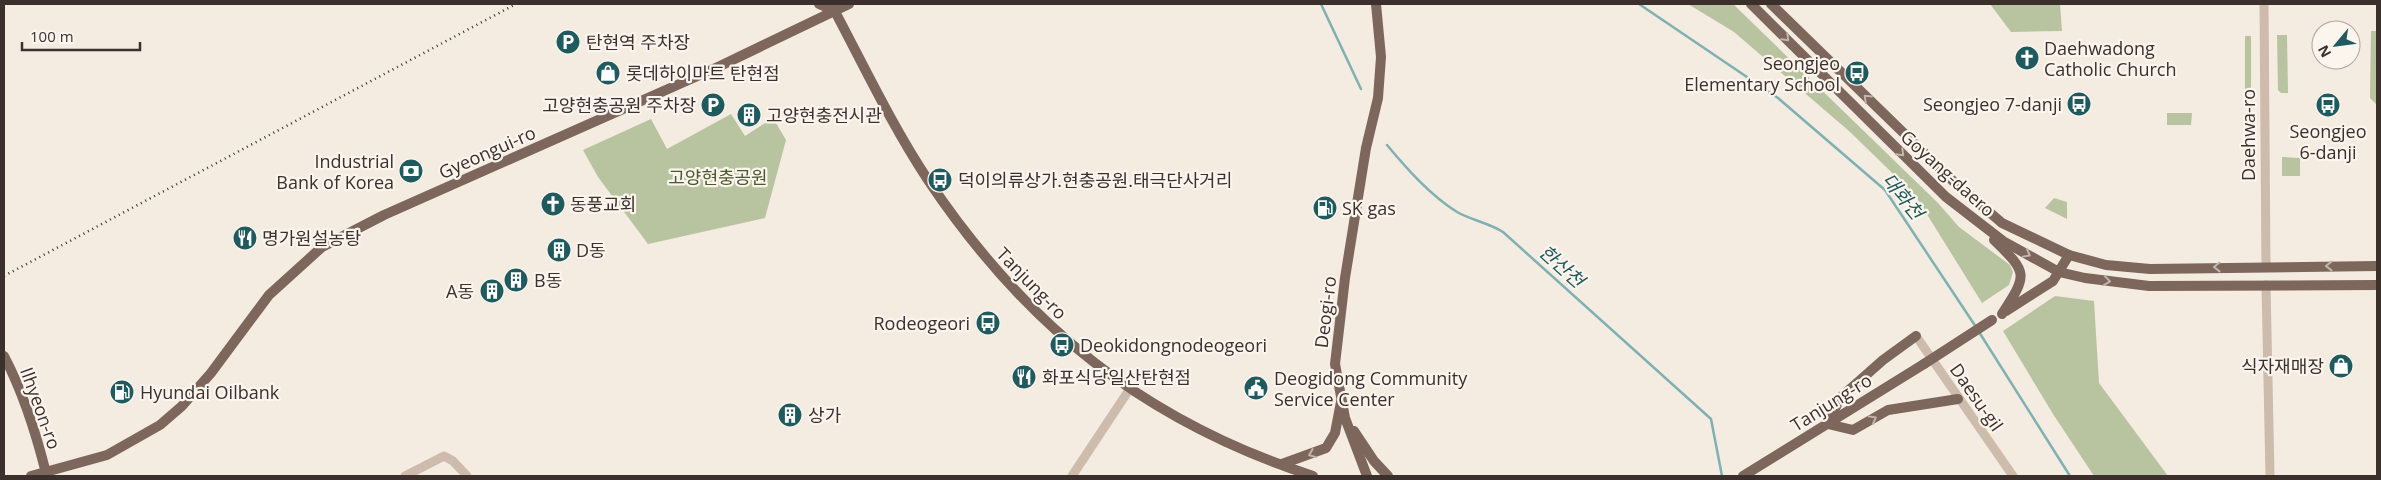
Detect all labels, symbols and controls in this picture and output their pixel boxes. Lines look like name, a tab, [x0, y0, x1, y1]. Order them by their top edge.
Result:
scale bar	[22, 20, 140, 52]
north arrow	[2311, 20, 2361, 70]
text: 100 m	[30, 26, 74, 46]
parking icon: 탄현역 주차장	[555, 29, 581, 55]
place label: 탄현역 주차장	[586, 30, 690, 54]
one-way arrow	[1780, 32, 1789, 41]
place label: Daehwadong Catholic Church	[2044, 36, 2176, 81]
text: N	[2313, 42, 2335, 61]
church icon: Daehwadong Catholic Church	[2014, 45, 2040, 71]
place label: Seongjeo Elementary School	[1684, 51, 1840, 96]
shop icon: 롯데하이마트 탄현점	[595, 60, 621, 86]
bus stop icon: Seongjeo Elementary School	[1844, 60, 1870, 86]
place label: 롯데하이마트 탄현점	[626, 61, 780, 85]
street label: Daehwa-ro	[2236, 89, 2260, 181]
bus stop icon: Seongjeo 7-danji	[2066, 91, 2092, 117]
parking icon: 고양현충공원 주차장	[700, 92, 726, 118]
place label: Seongjeo 7-danji	[1923, 92, 2062, 116]
bus stop icon: Seongjeo 6-danji	[2315, 92, 2341, 118]
place label: 고양현충공원 주차장	[542, 93, 696, 117]
one-way arrow	[1864, 95, 1873, 104]
building icon: 고양현충전시관	[736, 102, 762, 128]
place label: 고양현충전시관	[766, 103, 882, 127]
place label: Seongjeo 6-danji	[2289, 119, 2367, 164]
street label: Gyeongui-ro	[435, 120, 539, 184]
street label: Goyang-daero	[1896, 124, 2000, 222]
one-way arrow	[1895, 147, 1904, 156]
place label: Industrial Bank of Korea	[276, 149, 394, 194]
bank icon: Industrial Bank of Korea	[398, 158, 424, 184]
park label: 고양현충공원	[668, 165, 768, 189]
bus stop icon: 덕이의류상가.현충공원.태극단사거리	[927, 167, 953, 193]
water label: 대화천	[1876, 167, 1931, 226]
place label: 덕이의류상가.현충공원.태극단사거리	[958, 168, 1232, 192]
church icon: 동풍교회	[540, 191, 566, 217]
place label: 동풍교회	[570, 192, 636, 216]
fuel station icon: SK gas	[1312, 195, 1338, 221]
place label: SK gas	[1342, 196, 1396, 220]
restaurant icon: 명가원설농탕	[232, 225, 258, 251]
place label: 명가원설농탕	[262, 226, 361, 250]
building icon: D동	[546, 237, 572, 263]
place label: D동	[576, 238, 606, 262]
water label: 한산천	[1534, 239, 1591, 294]
street label: Tanjung-ro	[992, 242, 1072, 324]
one-way arrow	[2021, 248, 2030, 258]
one-way arrow	[2324, 261, 2332, 272]
one-way arrow	[2213, 262, 2221, 273]
building icon: B동	[503, 267, 529, 293]
place label: B동	[534, 268, 562, 292]
street label: Deogi-ro	[1309, 275, 1341, 349]
one-way arrow	[2103, 275, 2111, 285]
building icon: A동	[479, 278, 505, 304]
place label: A동	[446, 279, 474, 303]
bus stop icon: Rodeogeori	[975, 310, 1001, 336]
place label: Rodeogeori	[874, 311, 970, 335]
bus stop icon: Deokidongnodeogeori	[1049, 332, 1075, 358]
place label: Deokidongnodeogeori	[1080, 333, 1267, 357]
shop icon: 식자재매장	[2328, 353, 2354, 379]
place label: 식자재매장	[2241, 354, 2324, 378]
street label: Daesu-gil	[1945, 358, 2009, 436]
street label: Ilhyeon-ro	[15, 364, 67, 452]
restaurant icon: 화포식당일산탄현점	[1011, 364, 1037, 390]
place label: 화포식당일산탄현점	[1042, 365, 1191, 389]
place label: Deogidong Community Service Center	[1274, 366, 1468, 411]
street label: Tanjung-ro	[1786, 368, 1876, 436]
public building icon: Deogidong Community Service Center	[1243, 375, 1269, 401]
fuel station icon: Hyundai Oilbank	[109, 379, 135, 405]
place label: Hyundai Oilbank	[140, 380, 280, 404]
building icon: 상가	[777, 402, 803, 428]
place label: 상가	[808, 403, 842, 427]
one-way arrow	[1867, 415, 1876, 425]
one-way arrow	[1308, 448, 1317, 459]

